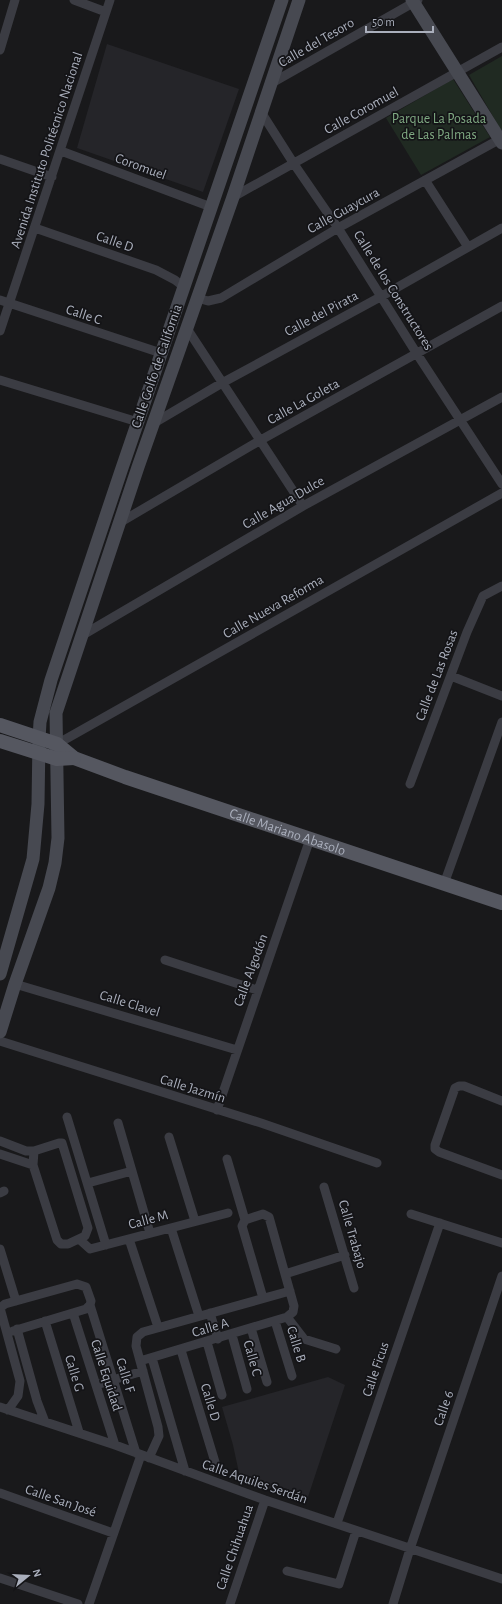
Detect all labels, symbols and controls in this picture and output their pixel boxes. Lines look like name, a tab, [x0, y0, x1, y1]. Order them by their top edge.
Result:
scale bar	[366, 8, 433, 34]
street label: Calle del Tesoro	[276, 16, 357, 70]
text: 50 m	[372, 16, 395, 28]
street label: Avenida Instituto Politécnico Nacional	[9, 50, 85, 250]
street label: Calle Coromuel	[322, 85, 401, 137]
park label: Parque La Posada de Las Palmas	[392, 112, 487, 142]
street label: Coromuel	[113, 151, 168, 183]
street label: Calle Guaycura	[305, 185, 382, 236]
street label: Calle de los Constructores	[351, 228, 436, 353]
street label: Calle D	[94, 229, 135, 255]
street label: Calle del Pirata	[282, 288, 361, 339]
street label: Calle Golfo de California	[129, 302, 185, 430]
street label: Calle C	[64, 303, 103, 327]
street label: Calle La Goleta	[265, 376, 342, 427]
street label: Calle Agua Dulce	[240, 474, 327, 532]
street label: Calle Nueva Reforma	[221, 572, 327, 641]
street label: Calle de Las Rosas	[413, 628, 461, 723]
street label: Calle Mariano Abasolo	[227, 806, 347, 858]
street label: Calle Algodón	[231, 932, 270, 1008]
street label: Calle Clavel	[98, 988, 161, 1020]
street label: Calle Jazmín	[158, 1072, 227, 1106]
street label: Calle Trabajo	[336, 1198, 369, 1270]
street label: Calle M	[127, 1208, 170, 1232]
street label: Calle A	[190, 1316, 230, 1340]
street label: Calle B	[284, 1325, 308, 1364]
street label: Calle Equidad	[88, 1338, 124, 1413]
street label: Calle C	[240, 1339, 264, 1378]
street label: Calle Ficus	[360, 1340, 392, 1398]
street label: Calle G	[62, 1353, 86, 1393]
street label: Calle F	[113, 1356, 137, 1395]
street label: Calle D	[198, 1382, 222, 1423]
street label: Calle 6	[431, 1389, 456, 1428]
street label: Calle Aquiles Serdán	[200, 1457, 309, 1507]
street label: Calle San José	[23, 1482, 98, 1520]
street label: Calle Chihuahua	[214, 1502, 256, 1592]
north arrow	[8, 1556, 48, 1596]
text: N	[31, 1568, 43, 1578]

